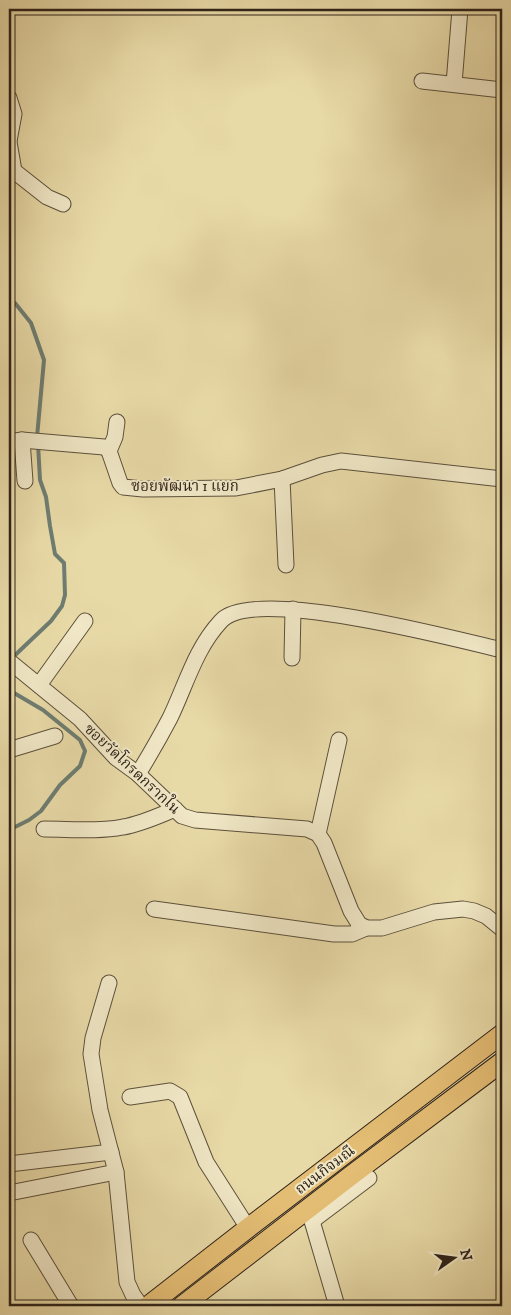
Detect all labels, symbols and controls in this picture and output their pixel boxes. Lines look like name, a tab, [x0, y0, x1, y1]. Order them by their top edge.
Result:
street label: ซอยพัฒนา 1 แยก	[131, 477, 239, 496]
street label: ซอยวัดโกรดกรากใน	[80, 718, 185, 818]
street label: ถนนกิจมณี	[291, 1141, 359, 1199]
north arrow	[428, 1232, 478, 1282]
text: N	[456, 1247, 476, 1263]

